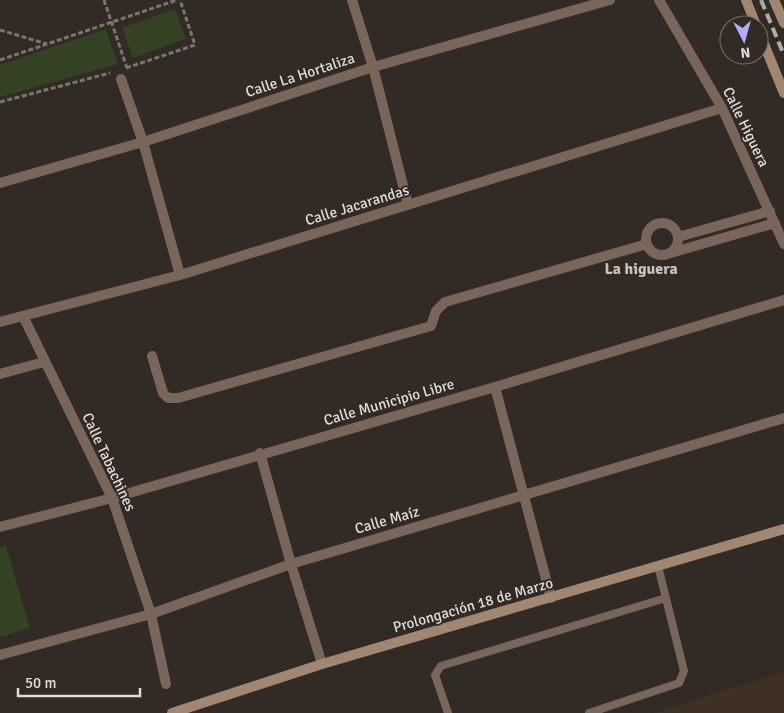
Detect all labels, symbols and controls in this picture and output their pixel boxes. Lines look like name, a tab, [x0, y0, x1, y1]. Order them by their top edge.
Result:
north arrow	[719, 15, 769, 65]
text: N	[740, 43, 751, 61]
street label: Calle La Hortaliza	[243, 49, 357, 101]
street label: Calle Higuera	[719, 84, 773, 170]
street label: Calle Jacarandas	[303, 181, 412, 229]
district label: La higuera	[604, 259, 678, 279]
street label: Calle Municipio Libre	[322, 375, 456, 429]
street label: Calle Tabachines	[78, 410, 140, 515]
street label: Calle Maíz	[353, 502, 422, 538]
street label: Prolongación 18 de Marzo	[391, 573, 555, 636]
scale bar	[18, 666, 140, 698]
text: 50 m	[25, 674, 56, 692]

